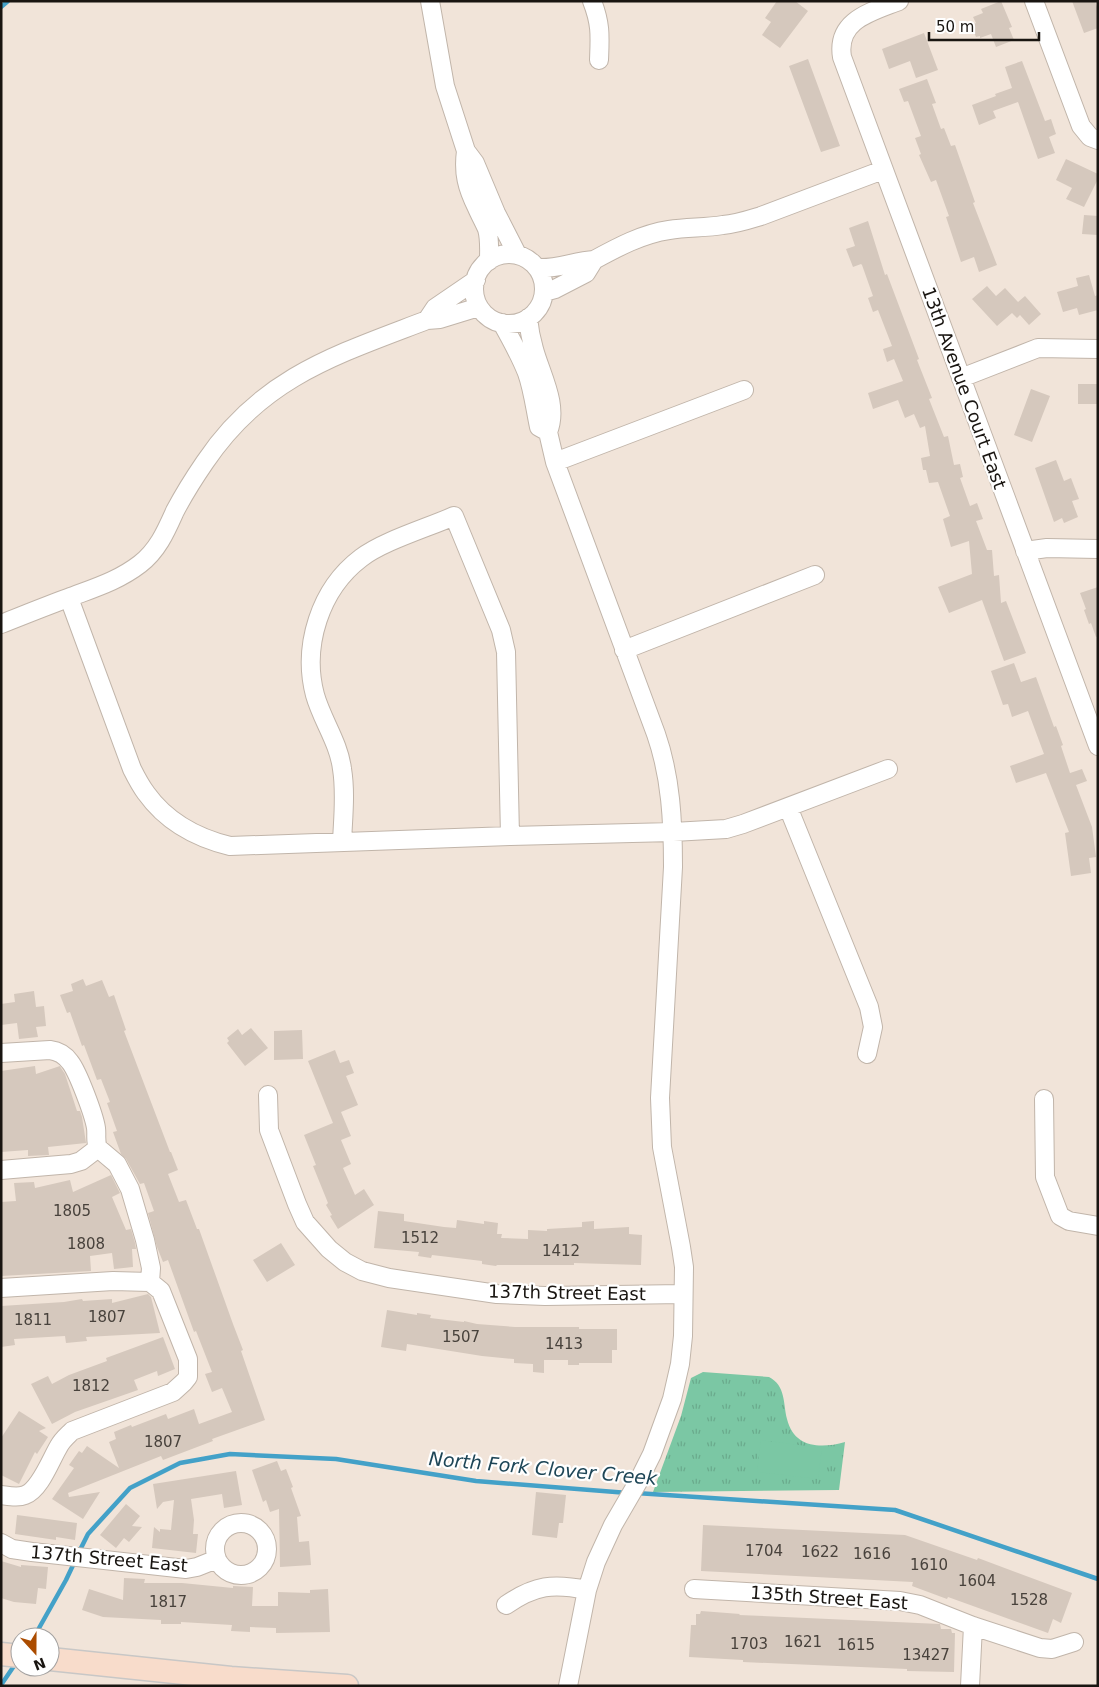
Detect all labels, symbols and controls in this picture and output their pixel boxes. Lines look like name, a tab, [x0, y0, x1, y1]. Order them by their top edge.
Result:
scale bar	[929, 10, 1039, 42]
text: 50 m	[936, 18, 974, 36]
street label: 13th Avenue Court East	[918, 284, 1011, 492]
house number: 1805	[53, 1202, 91, 1220]
house number: 1512	[401, 1229, 439, 1247]
house number: 1808	[67, 1235, 105, 1253]
house number: 1412	[542, 1242, 580, 1260]
street label: 137th Street East	[488, 1281, 646, 1304]
house number: 1807	[88, 1308, 126, 1326]
house number: 1811	[14, 1311, 52, 1329]
house number: 1507	[442, 1328, 480, 1346]
house number: 1413	[545, 1335, 583, 1353]
house number: 1812	[72, 1377, 110, 1395]
house number: 1807	[144, 1433, 182, 1451]
water label: North Fork Clover Creek	[428, 1447, 659, 1489]
street label: 137th Street East	[30, 1541, 189, 1576]
house number: 1704	[745, 1542, 783, 1560]
house number: 1622	[801, 1543, 839, 1561]
house number: 1616	[853, 1545, 891, 1563]
house number: 1610	[910, 1556, 948, 1574]
house number: 1604	[958, 1572, 996, 1590]
street label: 135th Street East	[750, 1582, 908, 1613]
house number: 1528	[1010, 1591, 1048, 1609]
house number: 1817	[149, 1593, 187, 1611]
north arrow	[10, 1627, 60, 1677]
house number: 1621	[784, 1633, 822, 1651]
house number: 1703	[730, 1635, 768, 1653]
house number: 1615	[837, 1636, 875, 1654]
house number: 13427	[902, 1646, 950, 1664]
text: N	[31, 1655, 48, 1674]

